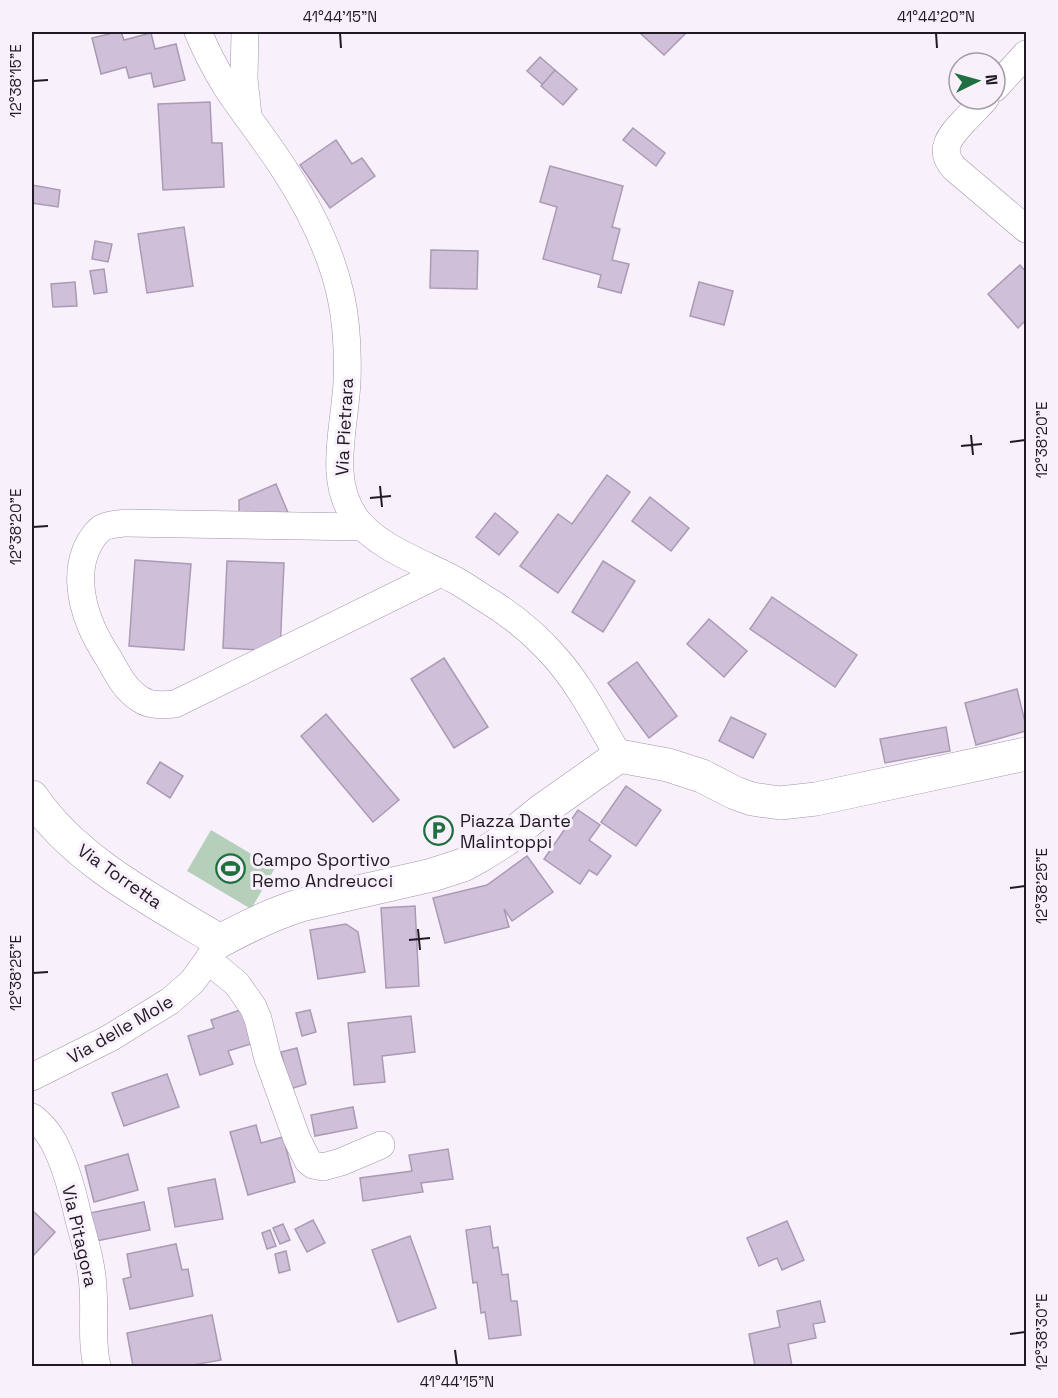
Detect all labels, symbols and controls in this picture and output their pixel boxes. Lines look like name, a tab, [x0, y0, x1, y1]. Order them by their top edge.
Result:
text: 41°44'15"N	[303, 7, 377, 26]
text: 41°44'20"N	[897, 7, 975, 26]
text: 12°38'15"E	[6, 44, 25, 118]
north arrow	[947, 51, 1007, 111]
text: N	[981, 73, 1002, 86]
street label: Via Pietrara	[330, 377, 358, 477]
text: 12°38'20"E	[1032, 402, 1051, 478]
text: 12°38'20"E	[6, 489, 25, 565]
place label: Piazza Dante Malintoppi	[460, 809, 571, 853]
parking icon: Piazza Dante Malintoppi	[423, 814, 455, 846]
street label: Via Torretta	[73, 838, 167, 914]
place label: Campo Sportivo Remo Andreucci	[252, 848, 393, 892]
text: 12°38'25"E	[1032, 848, 1051, 924]
sports icon: Campo Sportivo Remo Andreucci	[215, 853, 247, 885]
text: 12°38'25"E	[6, 935, 25, 1011]
street label: Via delle Mole	[63, 989, 177, 1069]
street label: Via Pitagora	[57, 1183, 103, 1289]
text: 12°38'30"E	[1032, 1294, 1051, 1370]
text: 41°44'15"N	[420, 1372, 494, 1391]

